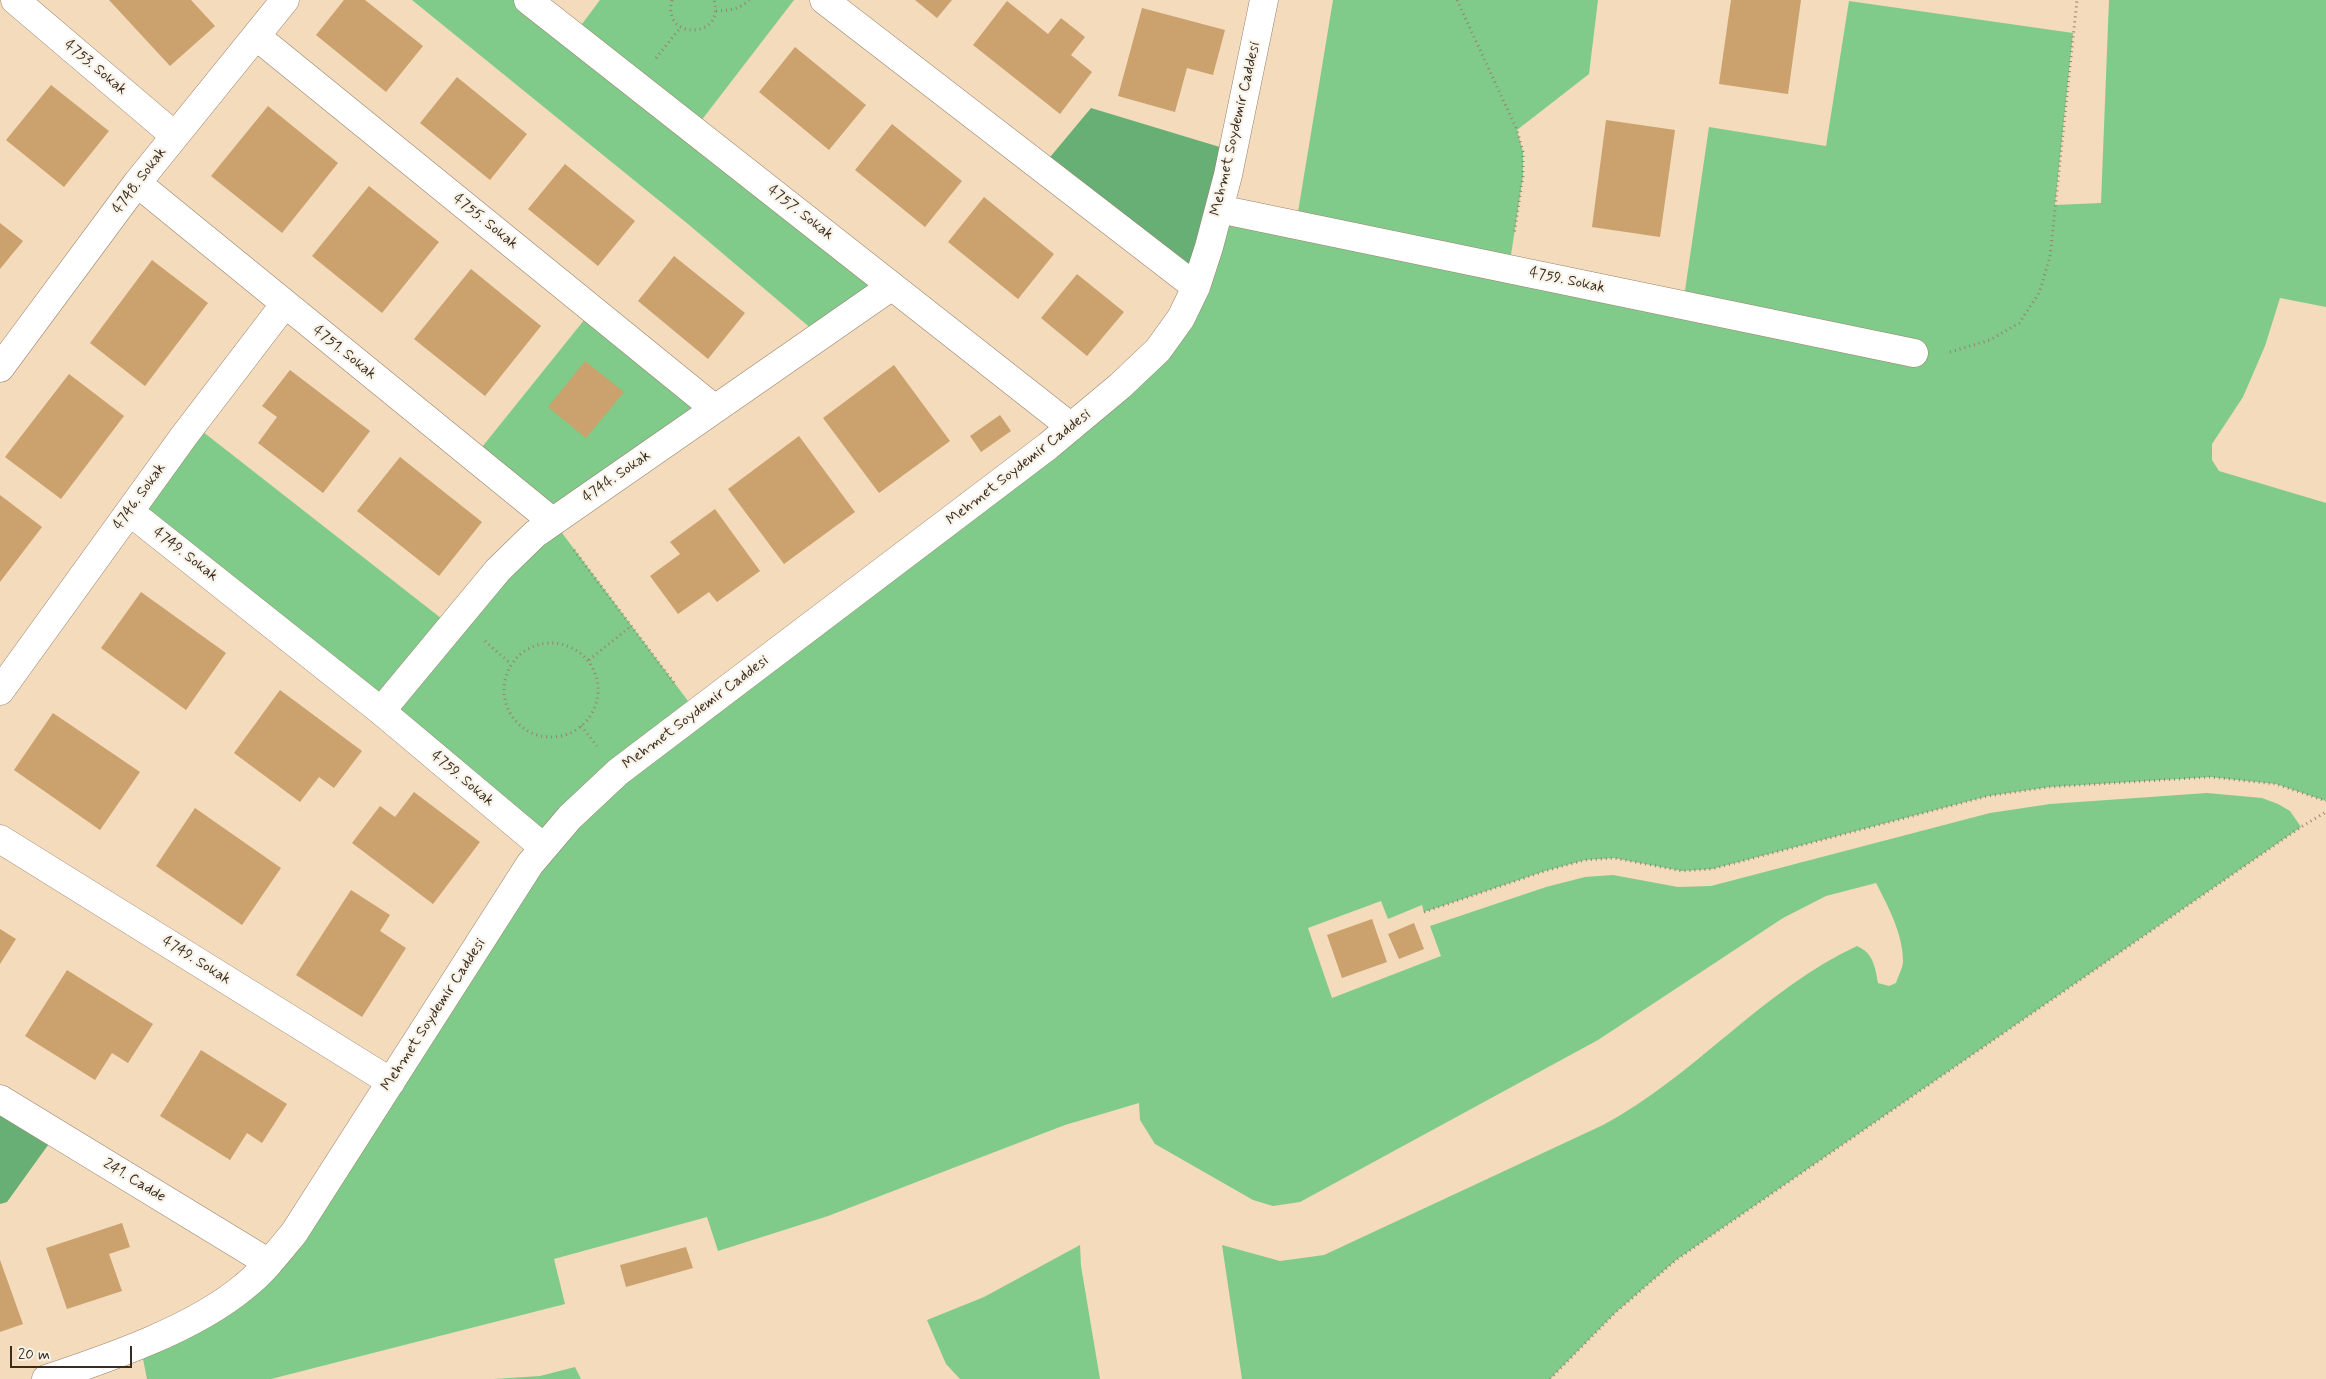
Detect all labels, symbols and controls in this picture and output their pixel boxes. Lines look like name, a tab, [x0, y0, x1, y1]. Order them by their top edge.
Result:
street label: 4753. Sokak	[60, 37, 130, 99]
street label: Mehmet Soydemir Caddesi	[1207, 40, 1265, 218]
street label: 4748. Sokak	[109, 144, 171, 218]
street label: 4757. Sokak	[763, 182, 837, 244]
street label: 4755. Sokak	[449, 190, 521, 254]
street label: 4759. Sokak	[1527, 264, 1607, 298]
street label: 4751. Sokak	[309, 322, 379, 384]
street label: Mehmet Soydemir Caddesi	[943, 406, 1095, 530]
street label: 4744. Sokak	[579, 447, 655, 507]
street label: 4746. Sokak	[110, 460, 170, 534]
street label: 4749. Sokak	[149, 524, 221, 586]
street label: Mehmet Soydemir Caddesi	[619, 652, 773, 774]
street label: 4759. Sokak	[427, 747, 497, 811]
street label: 4749. Sokak	[158, 933, 234, 989]
street label: Mehmet Soydemir Caddesi	[378, 935, 490, 1095]
street label: 241. Cadde	[99, 1155, 169, 1207]
scale bar	[12, 1336, 135, 1368]
text: 20 m	[18, 1345, 50, 1365]

